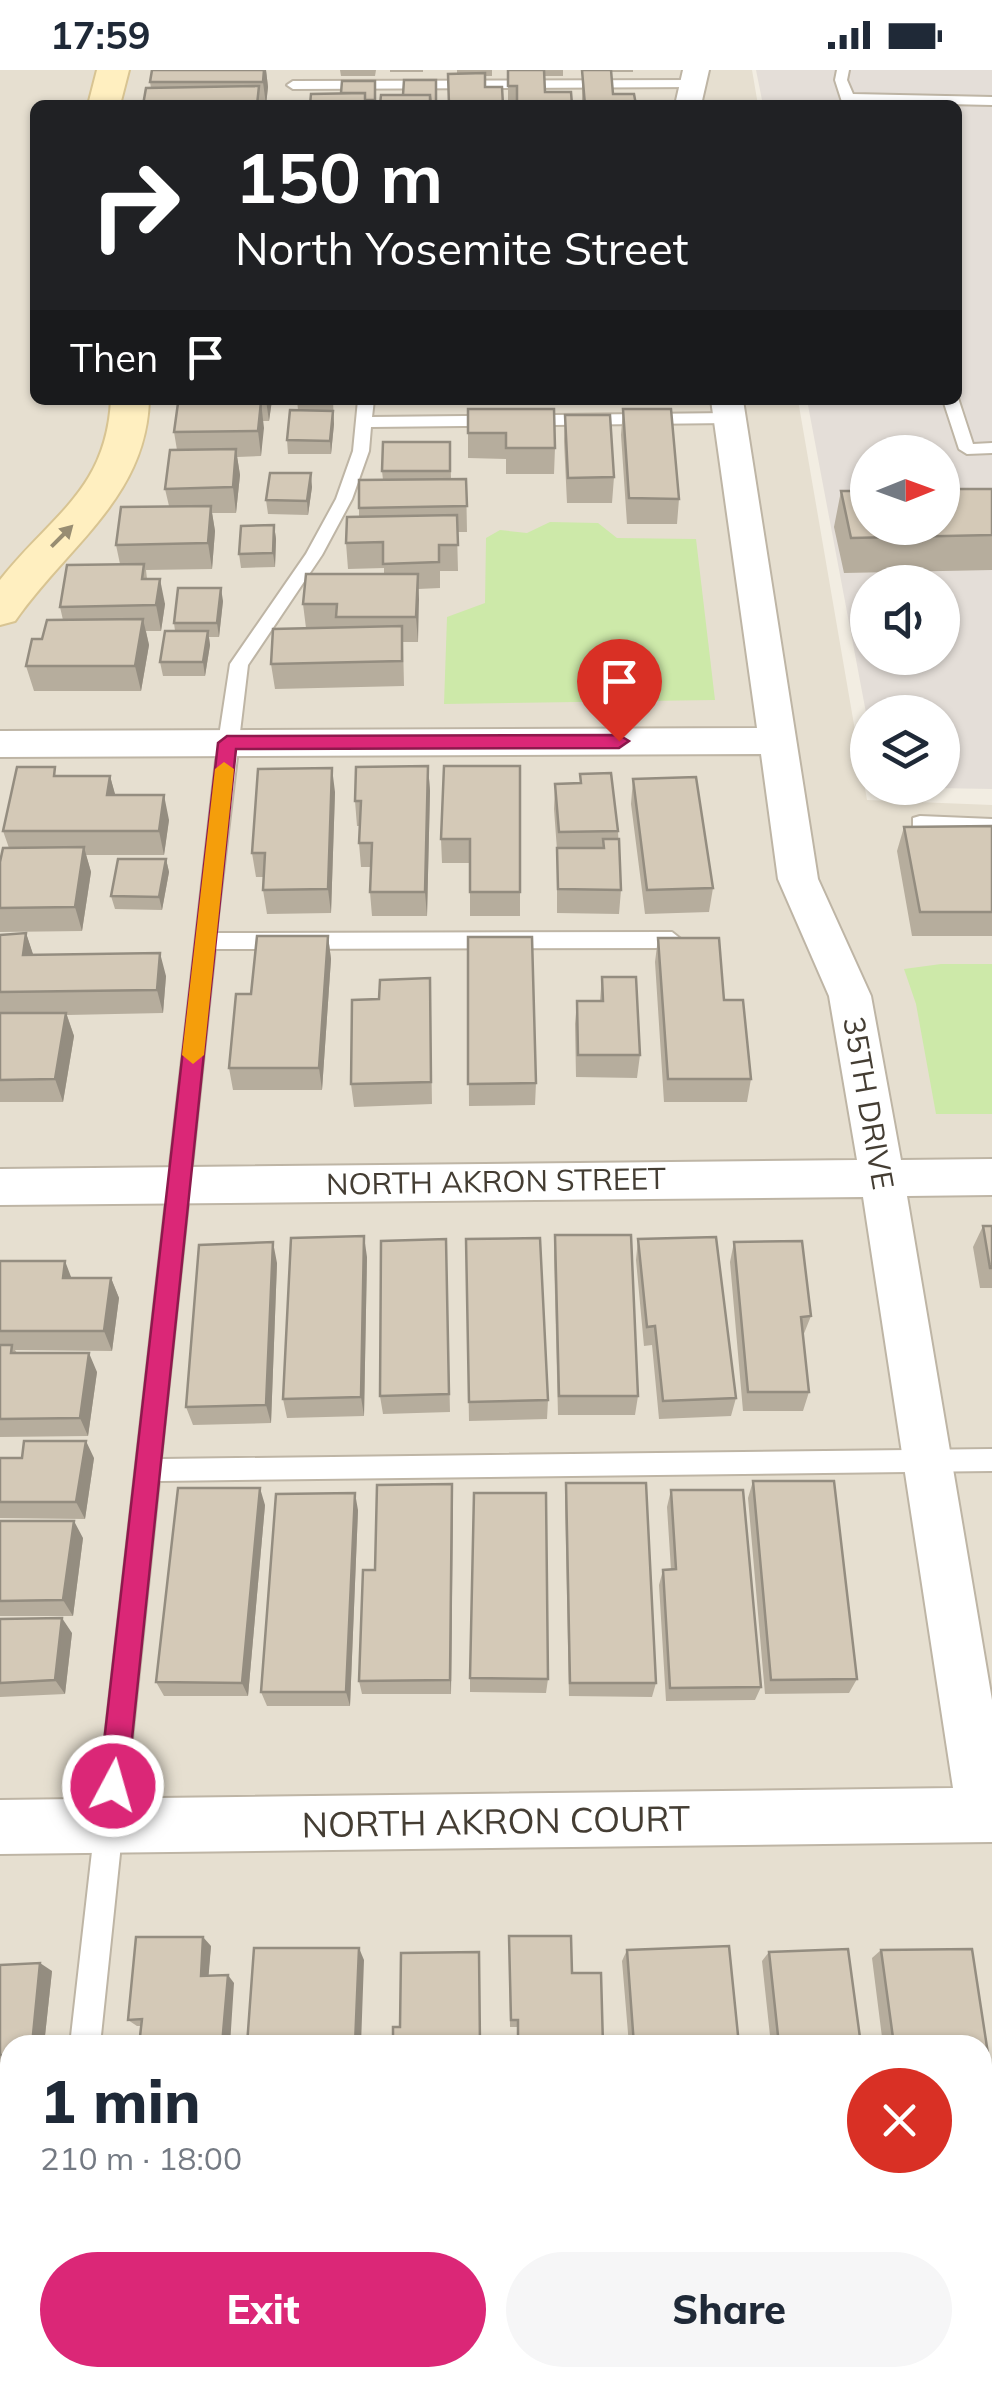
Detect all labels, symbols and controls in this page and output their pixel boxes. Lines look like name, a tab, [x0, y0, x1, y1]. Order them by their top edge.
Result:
text: 17:59	[50, 11, 151, 59]
text: 150 m	[235, 133, 443, 221]
icon: right	[70, 140, 200, 270]
text: North Yosemite Street	[235, 220, 688, 276]
icon: arrive	[178, 330, 233, 385]
text: Then	[70, 334, 158, 382]
north arrow	[850, 435, 960, 545]
map controls	[850, 435, 960, 805]
one-way arrow	[50, 525, 74, 549]
button: sound	[850, 565, 960, 675]
pin	[577, 639, 662, 742]
icon: arrive	[592, 654, 647, 709]
button: layers	[850, 695, 960, 805]
street label: 35TH DRIVE	[835, 1014, 903, 1192]
street label: NORTH AKRON STREET	[326, 1159, 666, 1203]
position arrow	[61, 1734, 165, 1838]
street label: NORTH AKRON COURT	[301, 1796, 691, 1846]
text: 1 min	[40, 2063, 201, 2138]
button: close	[847, 2068, 952, 2173]
text: 210 m · 18:00	[40, 2138, 242, 2178]
button: Exit	[40, 2252, 486, 2367]
button: Share	[506, 2252, 952, 2367]

